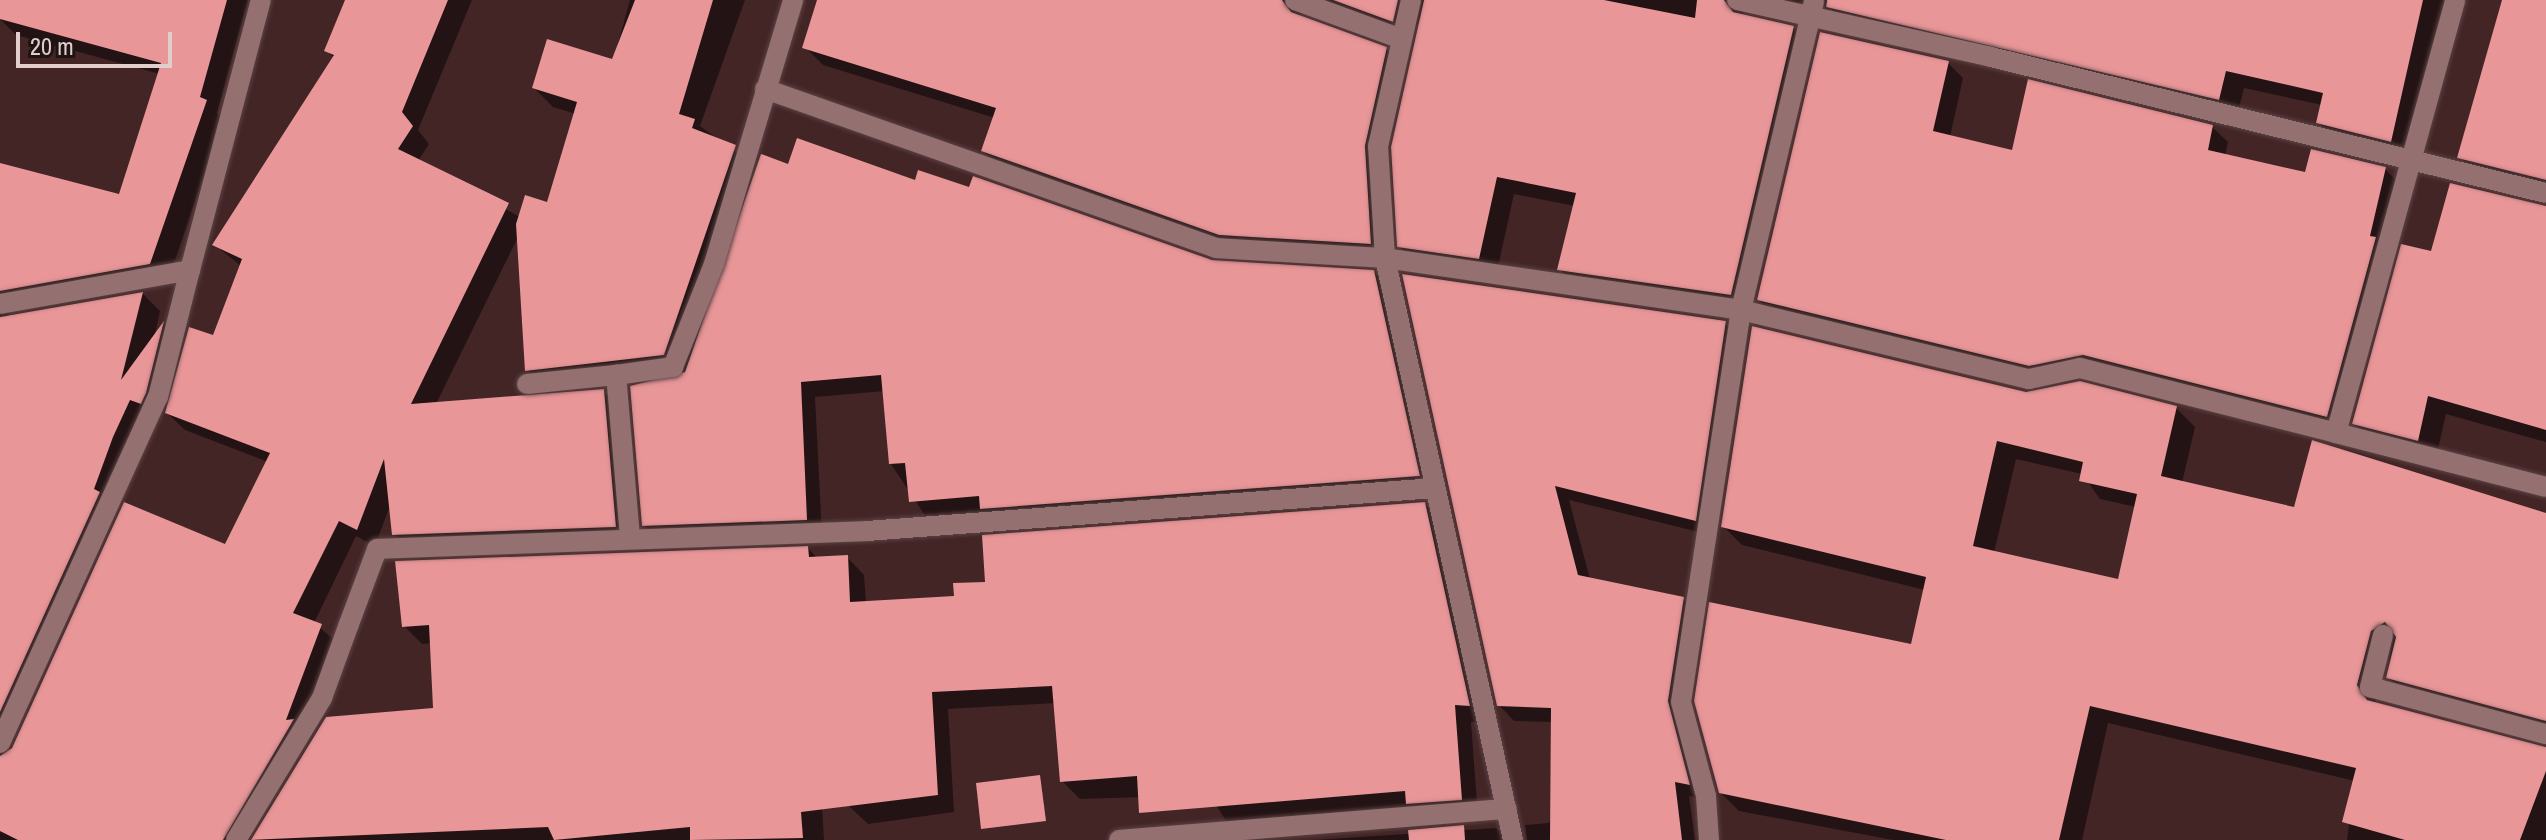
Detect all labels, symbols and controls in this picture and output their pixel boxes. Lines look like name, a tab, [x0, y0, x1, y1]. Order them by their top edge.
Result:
scale bar	[20, 16, 176, 66]
text: 20 m	[30, 30, 74, 62]

